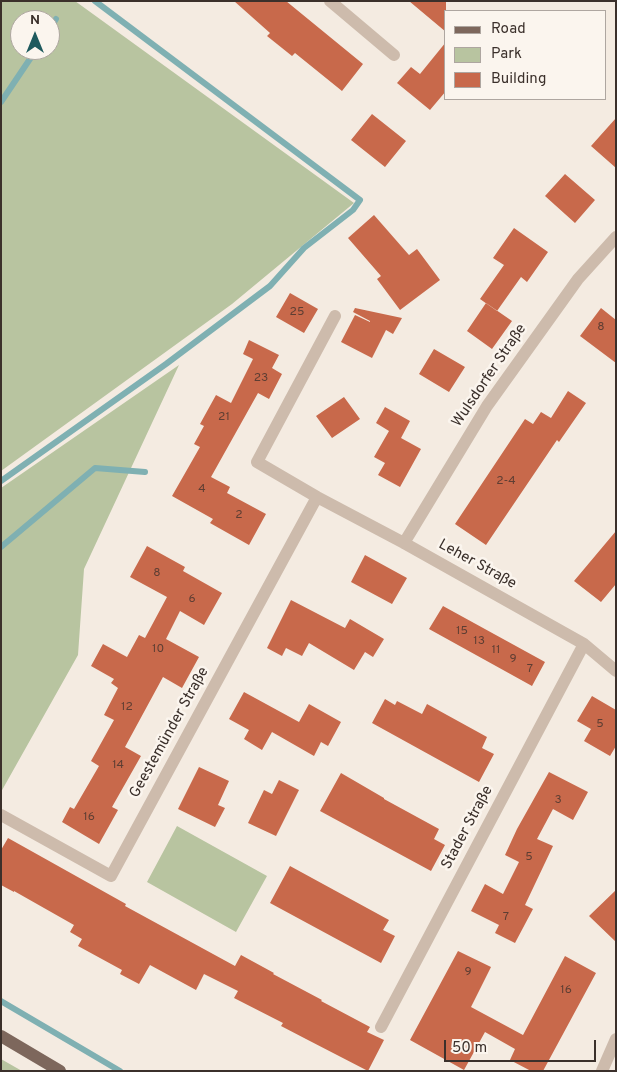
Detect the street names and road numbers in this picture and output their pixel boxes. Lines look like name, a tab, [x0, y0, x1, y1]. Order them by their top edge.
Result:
street label: Wulsdorfer Straße	[449, 321, 531, 431]
street label: Leher Straße	[435, 536, 519, 594]
street label: Geestemünder Straße	[127, 664, 213, 802]
street label: Stader Straße	[438, 783, 498, 873]

